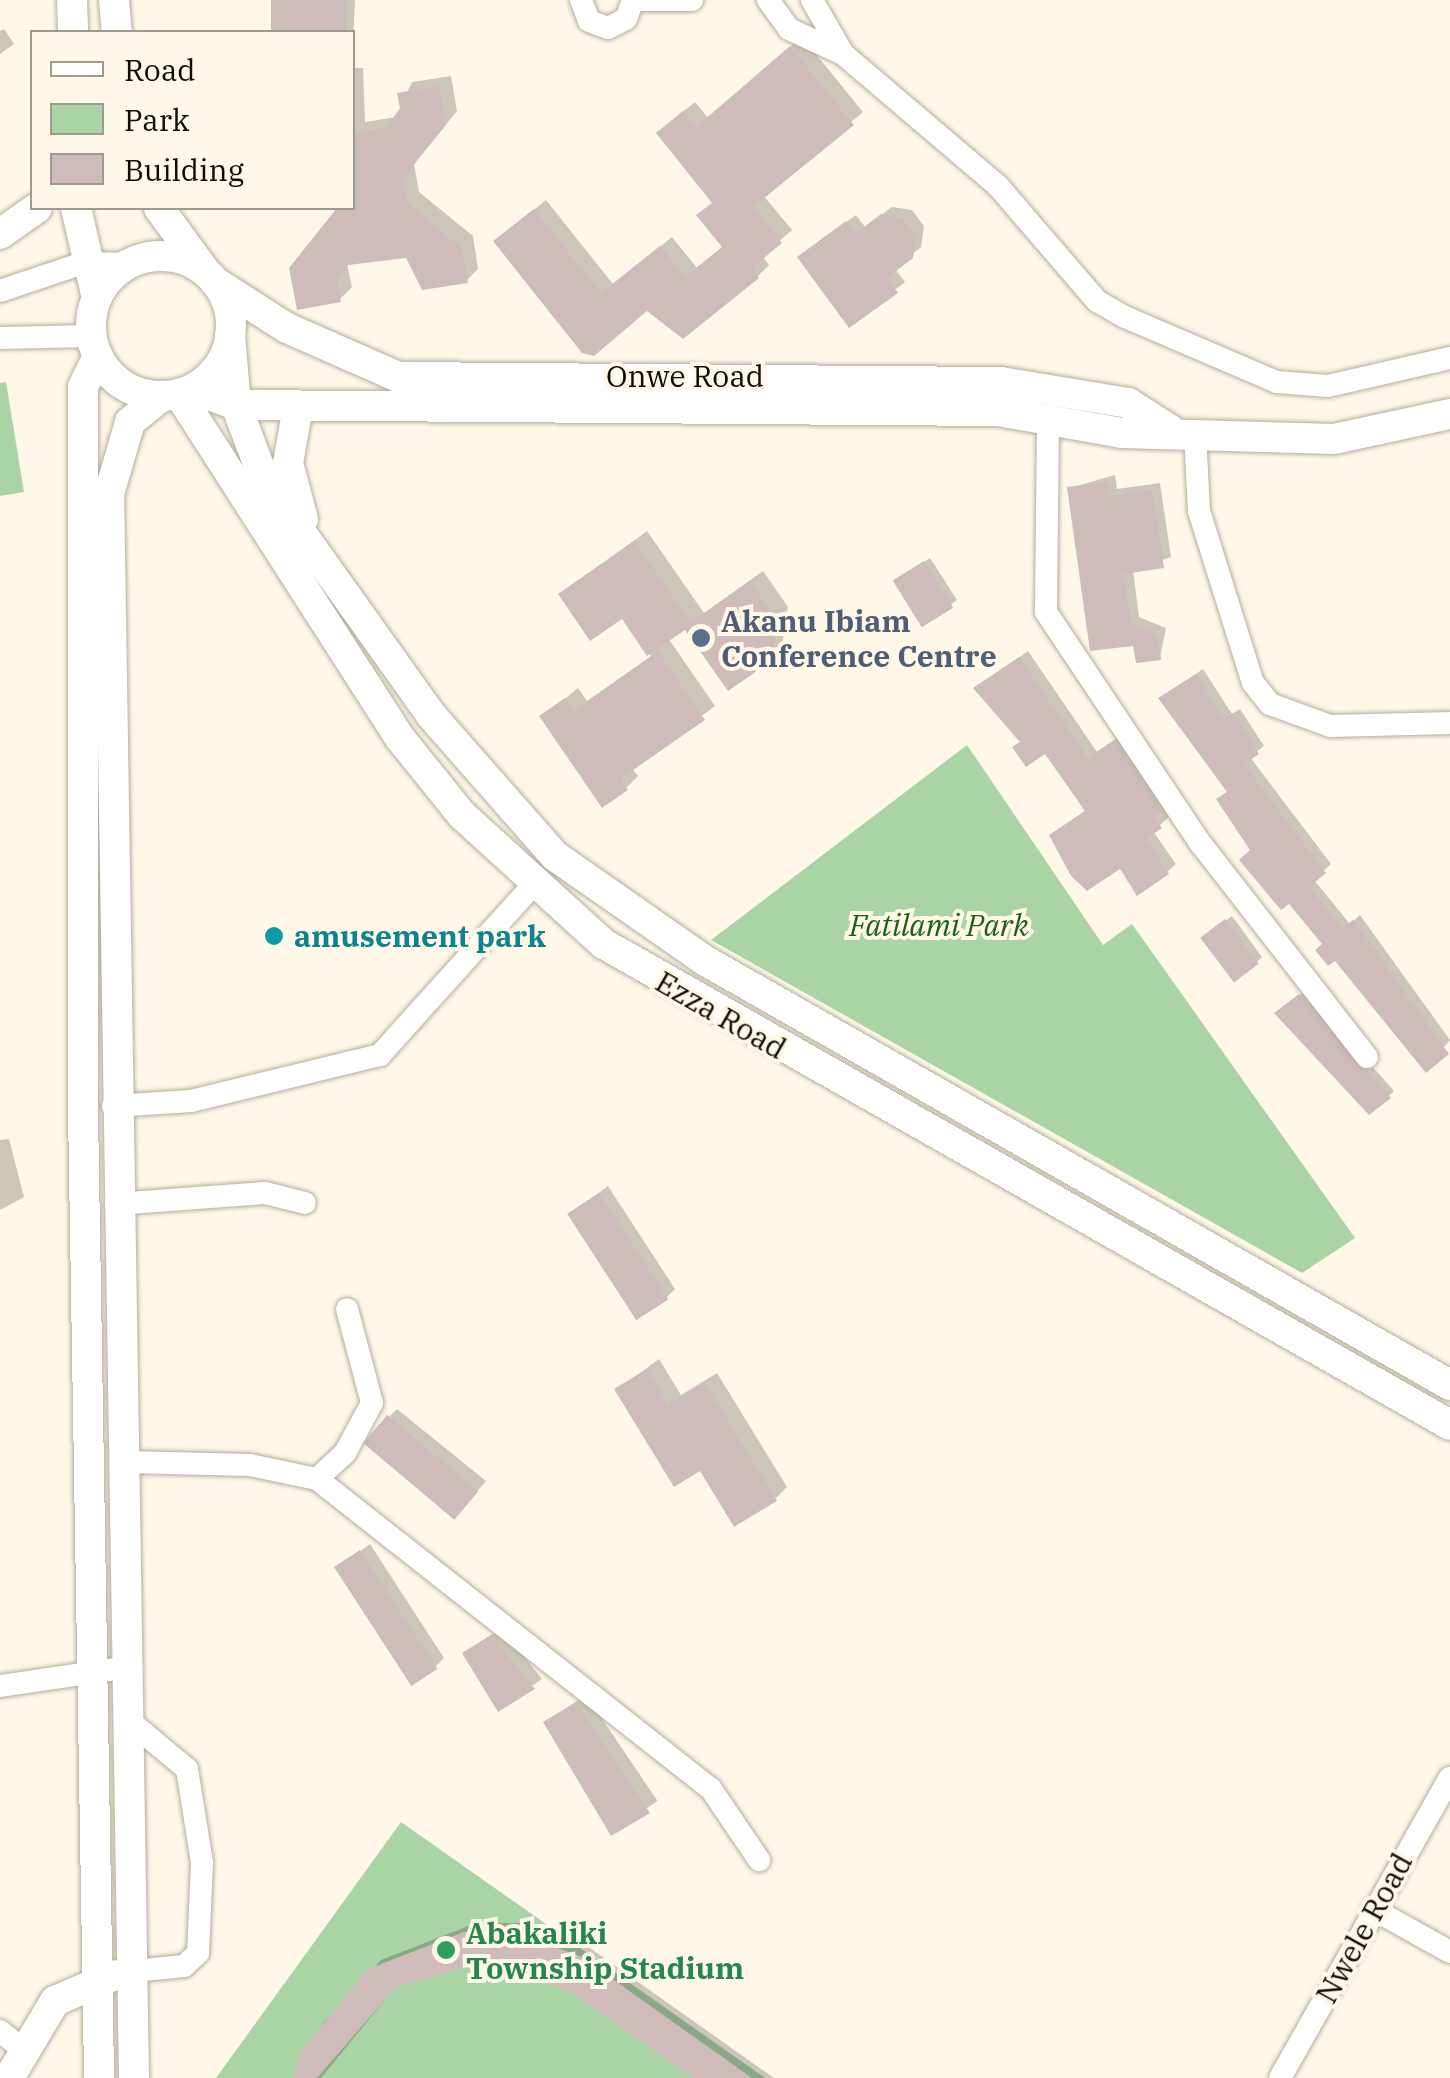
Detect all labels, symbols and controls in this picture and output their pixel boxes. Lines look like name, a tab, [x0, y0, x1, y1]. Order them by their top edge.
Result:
legend	[30, 30, 355, 210]
text: Road	[124, 50, 196, 89]
text: Park	[124, 100, 190, 139]
text: Building	[124, 150, 244, 189]
street label: Onwe Road	[606, 358, 764, 394]
place label: Akanu Ibiam Conference Centre	[721, 603, 997, 674]
marker: Akanu Ibiam Conference Centre	[690, 627, 712, 649]
park label: Fatilami Park	[849, 907, 1029, 943]
place label: amusement park	[294, 918, 546, 954]
marker: amusement park	[263, 925, 285, 947]
street label: Ezza Road	[649, 963, 793, 1067]
street label: Nwele Road	[1308, 1847, 1420, 2009]
place label: Abakaliki Township Stadium	[466, 1915, 744, 1986]
marker: Abakaliki Township Stadium	[435, 1939, 457, 1961]

